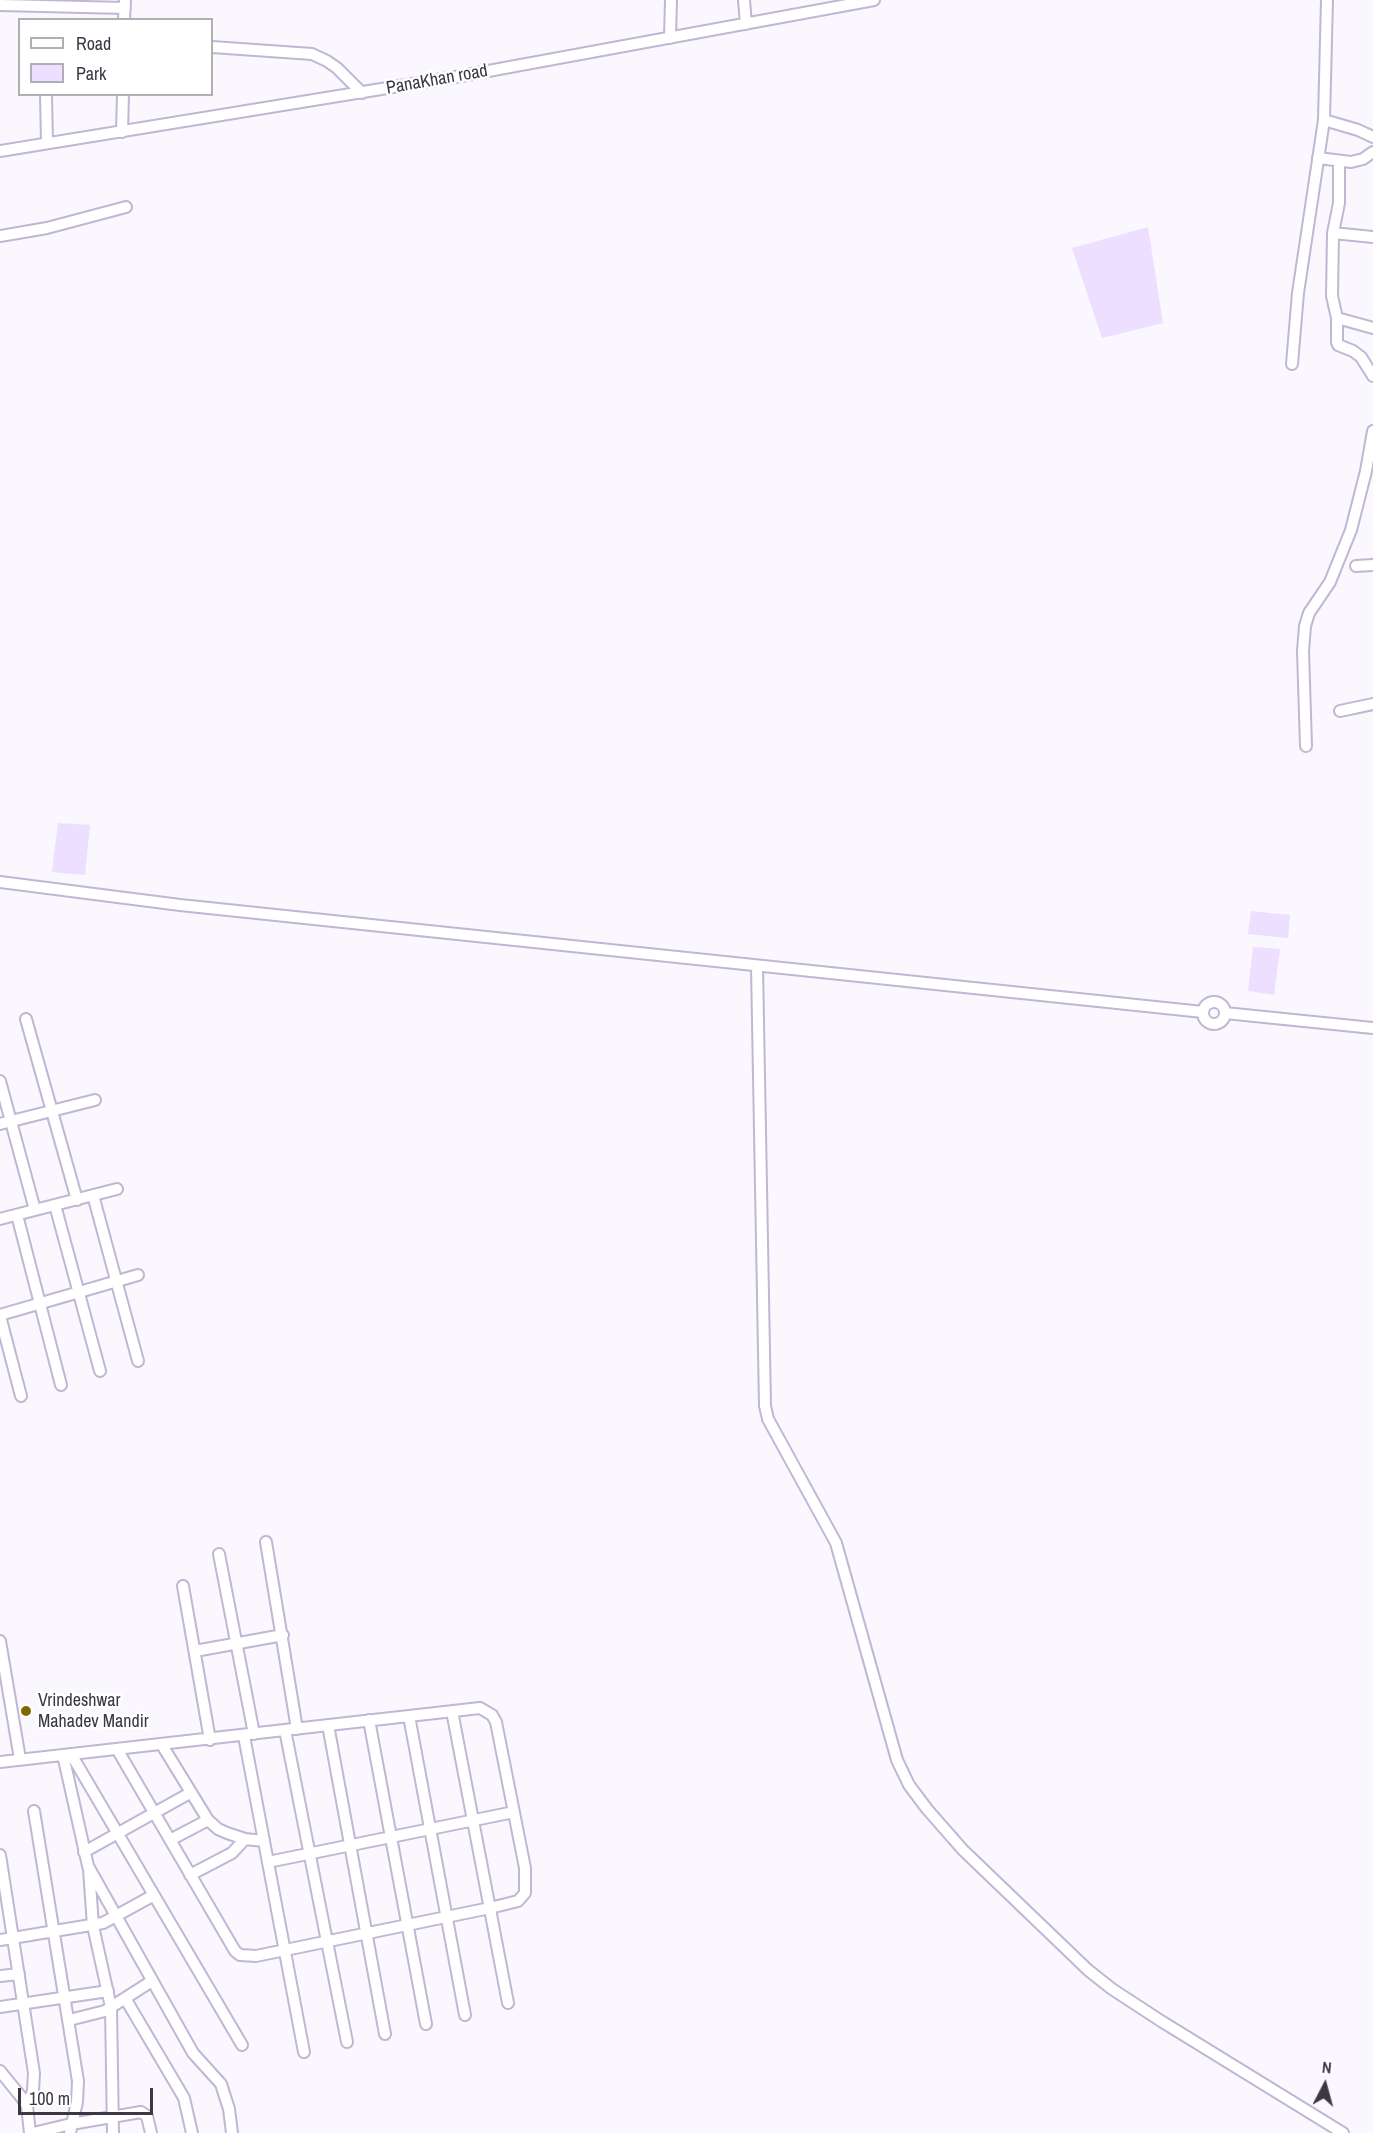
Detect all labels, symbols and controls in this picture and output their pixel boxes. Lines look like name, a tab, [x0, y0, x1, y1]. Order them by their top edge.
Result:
legend	[18, 18, 213, 96]
text: Road	[76, 31, 111, 56]
street label: PanaKhan road	[385, 60, 489, 100]
text: Park	[76, 61, 106, 86]
place label: Vrindeshwar Mahadev Mandir	[38, 1690, 149, 1732]
marker: Vrindeshwar Mahadev Mandir	[19, 1704, 33, 1718]
north arrow	[1295, 2055, 1355, 2115]
text: N	[1321, 2056, 1333, 2079]
scale bar	[21, 2076, 156, 2114]
text: 100 m	[29, 2086, 70, 2111]

